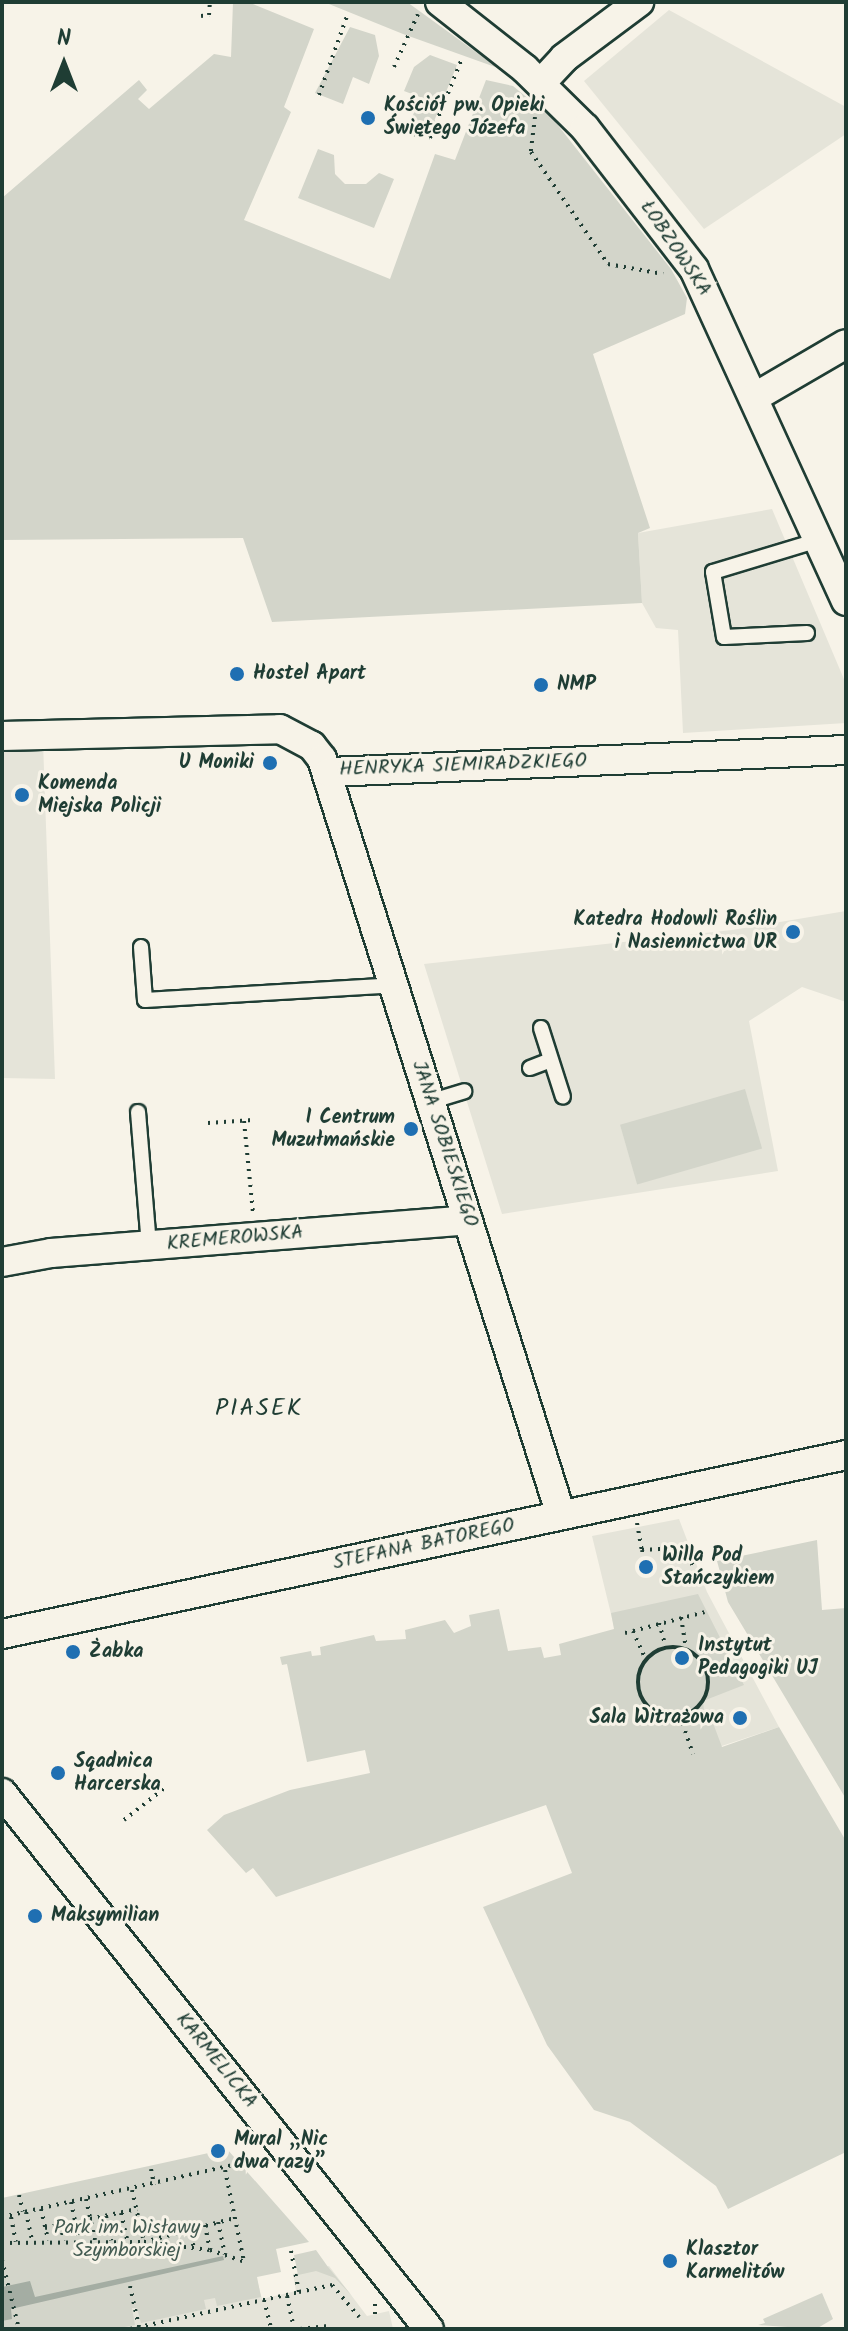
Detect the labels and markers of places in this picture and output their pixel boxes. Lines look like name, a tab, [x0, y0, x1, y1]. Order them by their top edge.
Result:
place label: Kościół pw. Opieki Świętego Józefa	[384, 94, 544, 141]
marker: Kościół pw. Opieki Świętego Józefa	[359, 109, 377, 127]
place label: Hostel Apart	[253, 662, 366, 686]
marker: Hostel Apart	[228, 665, 246, 683]
place label: NMP	[557, 673, 596, 697]
marker: NMP	[532, 676, 550, 694]
place label: U Moniki	[179, 751, 254, 775]
marker: U Moniki	[261, 754, 279, 772]
place label: Komenda Miejska Policji	[38, 772, 161, 819]
marker: Komenda Miejska Policji	[13, 786, 31, 804]
place label: Katedra Hodowli Roślin i Nasiennictwa UR	[574, 908, 777, 955]
marker: Katedra Hodowli Roślin i Nasiennictwa UR	[784, 923, 802, 941]
place label: I Centrum Muzułmańskie	[271, 1106, 395, 1153]
marker: I Centrum Muzułmańskie	[402, 1120, 420, 1138]
place label: Willa Pod Stańczykiem	[662, 1544, 774, 1591]
marker: Willa Pod Stańczykiem	[637, 1558, 655, 1576]
place label: Instytut Pedagogiki UJ	[698, 1634, 818, 1681]
place label: Żabka	[89, 1640, 144, 1664]
marker: Żabka	[64, 1643, 82, 1661]
marker: Instytut Pedagogiki UJ	[673, 1649, 691, 1667]
place label: Sala Witrażowa	[589, 1706, 724, 1730]
marker: Sala Witrażowa	[731, 1709, 749, 1727]
place label: Sqadnica Harcerska	[74, 1750, 161, 1797]
marker: Sqadnica Harcerska	[49, 1764, 67, 1782]
place label: Maksymilian	[51, 1904, 159, 1928]
marker: Maksymilian	[26, 1907, 44, 1925]
place label: Mural „Nic dwa razy”	[234, 2128, 328, 2175]
marker: Mural „Nic dwa razy”	[209, 2142, 227, 2160]
place label: Klasztor Karmelitów	[686, 2238, 784, 2285]
marker: Klasztor Karmelitów	[661, 2252, 679, 2270]

